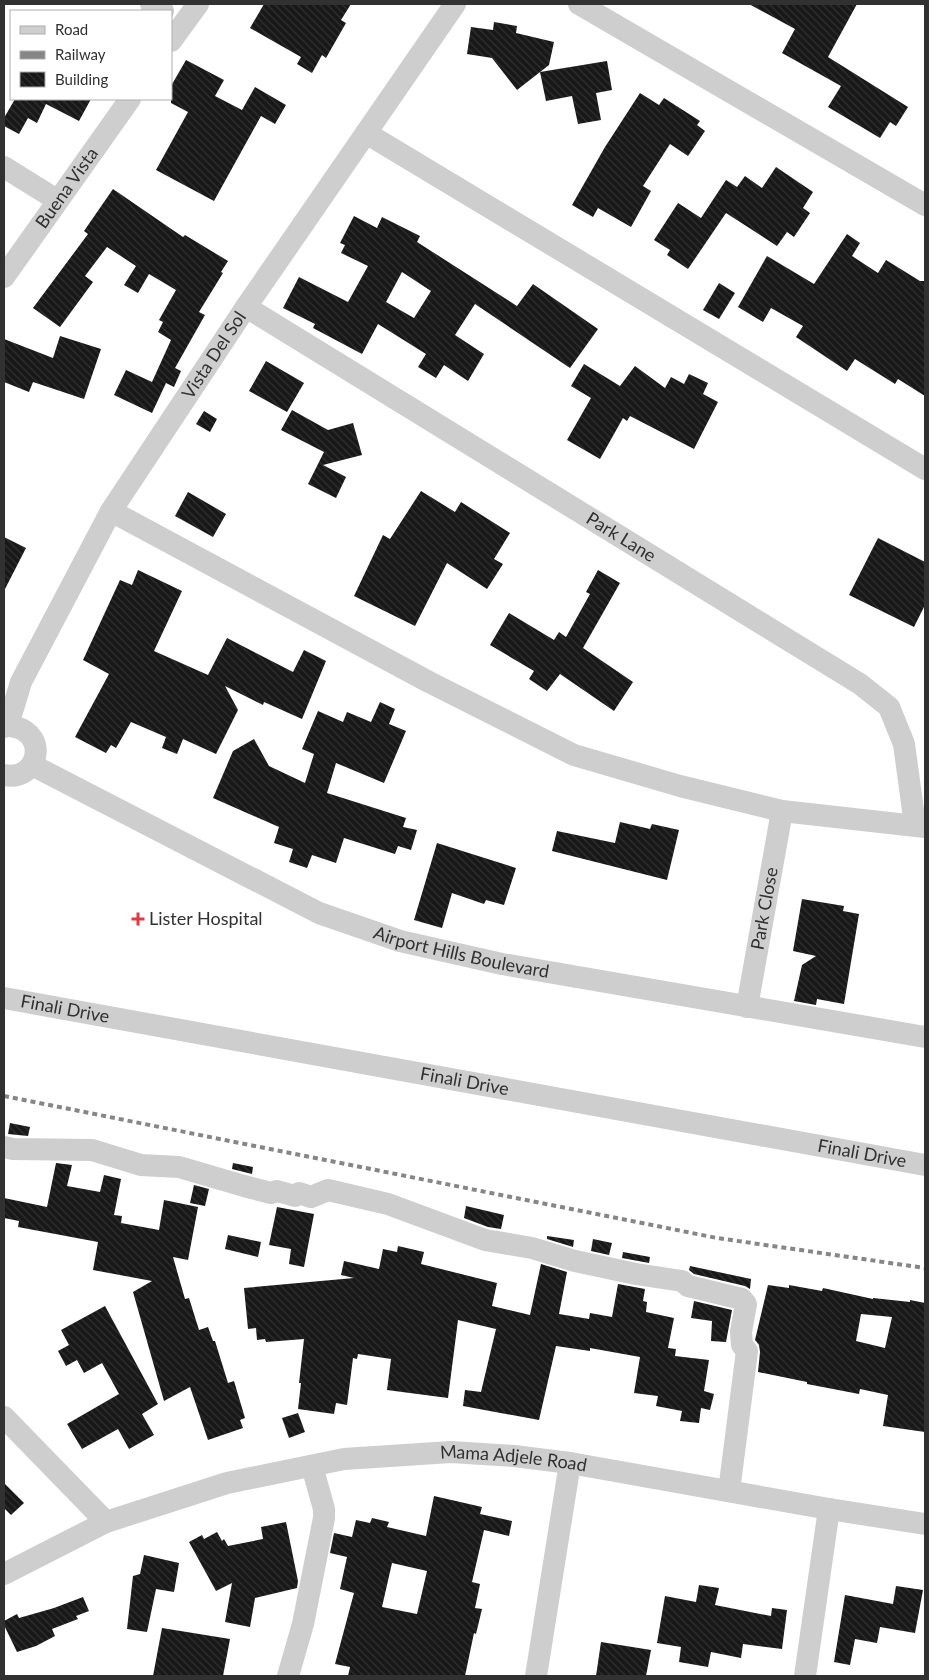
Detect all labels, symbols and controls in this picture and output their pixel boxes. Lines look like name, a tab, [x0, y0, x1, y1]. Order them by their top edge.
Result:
legend	[10, 10, 172, 100]
text: Road	[55, 20, 88, 38]
text: Railway	[55, 45, 106, 63]
text: Building	[55, 70, 108, 88]
street label: Buena Vista	[30, 143, 102, 232]
street label: Vista Del Sol	[176, 307, 250, 403]
street label: Park Lane	[583, 507, 660, 566]
street label: Park Close	[745, 865, 782, 951]
place label: Lister Hospital	[149, 907, 263, 929]
marker: Lister Hospital	[131, 912, 145, 926]
street label: Airport Hills Boulevard	[371, 921, 551, 982]
street label: Finali Drive	[19, 989, 111, 1027]
street label: Finali Drive	[419, 1062, 511, 1099]
street label: Finali Drive	[816, 1134, 908, 1171]
street label: Mama Adjele Road	[439, 1440, 589, 1476]

